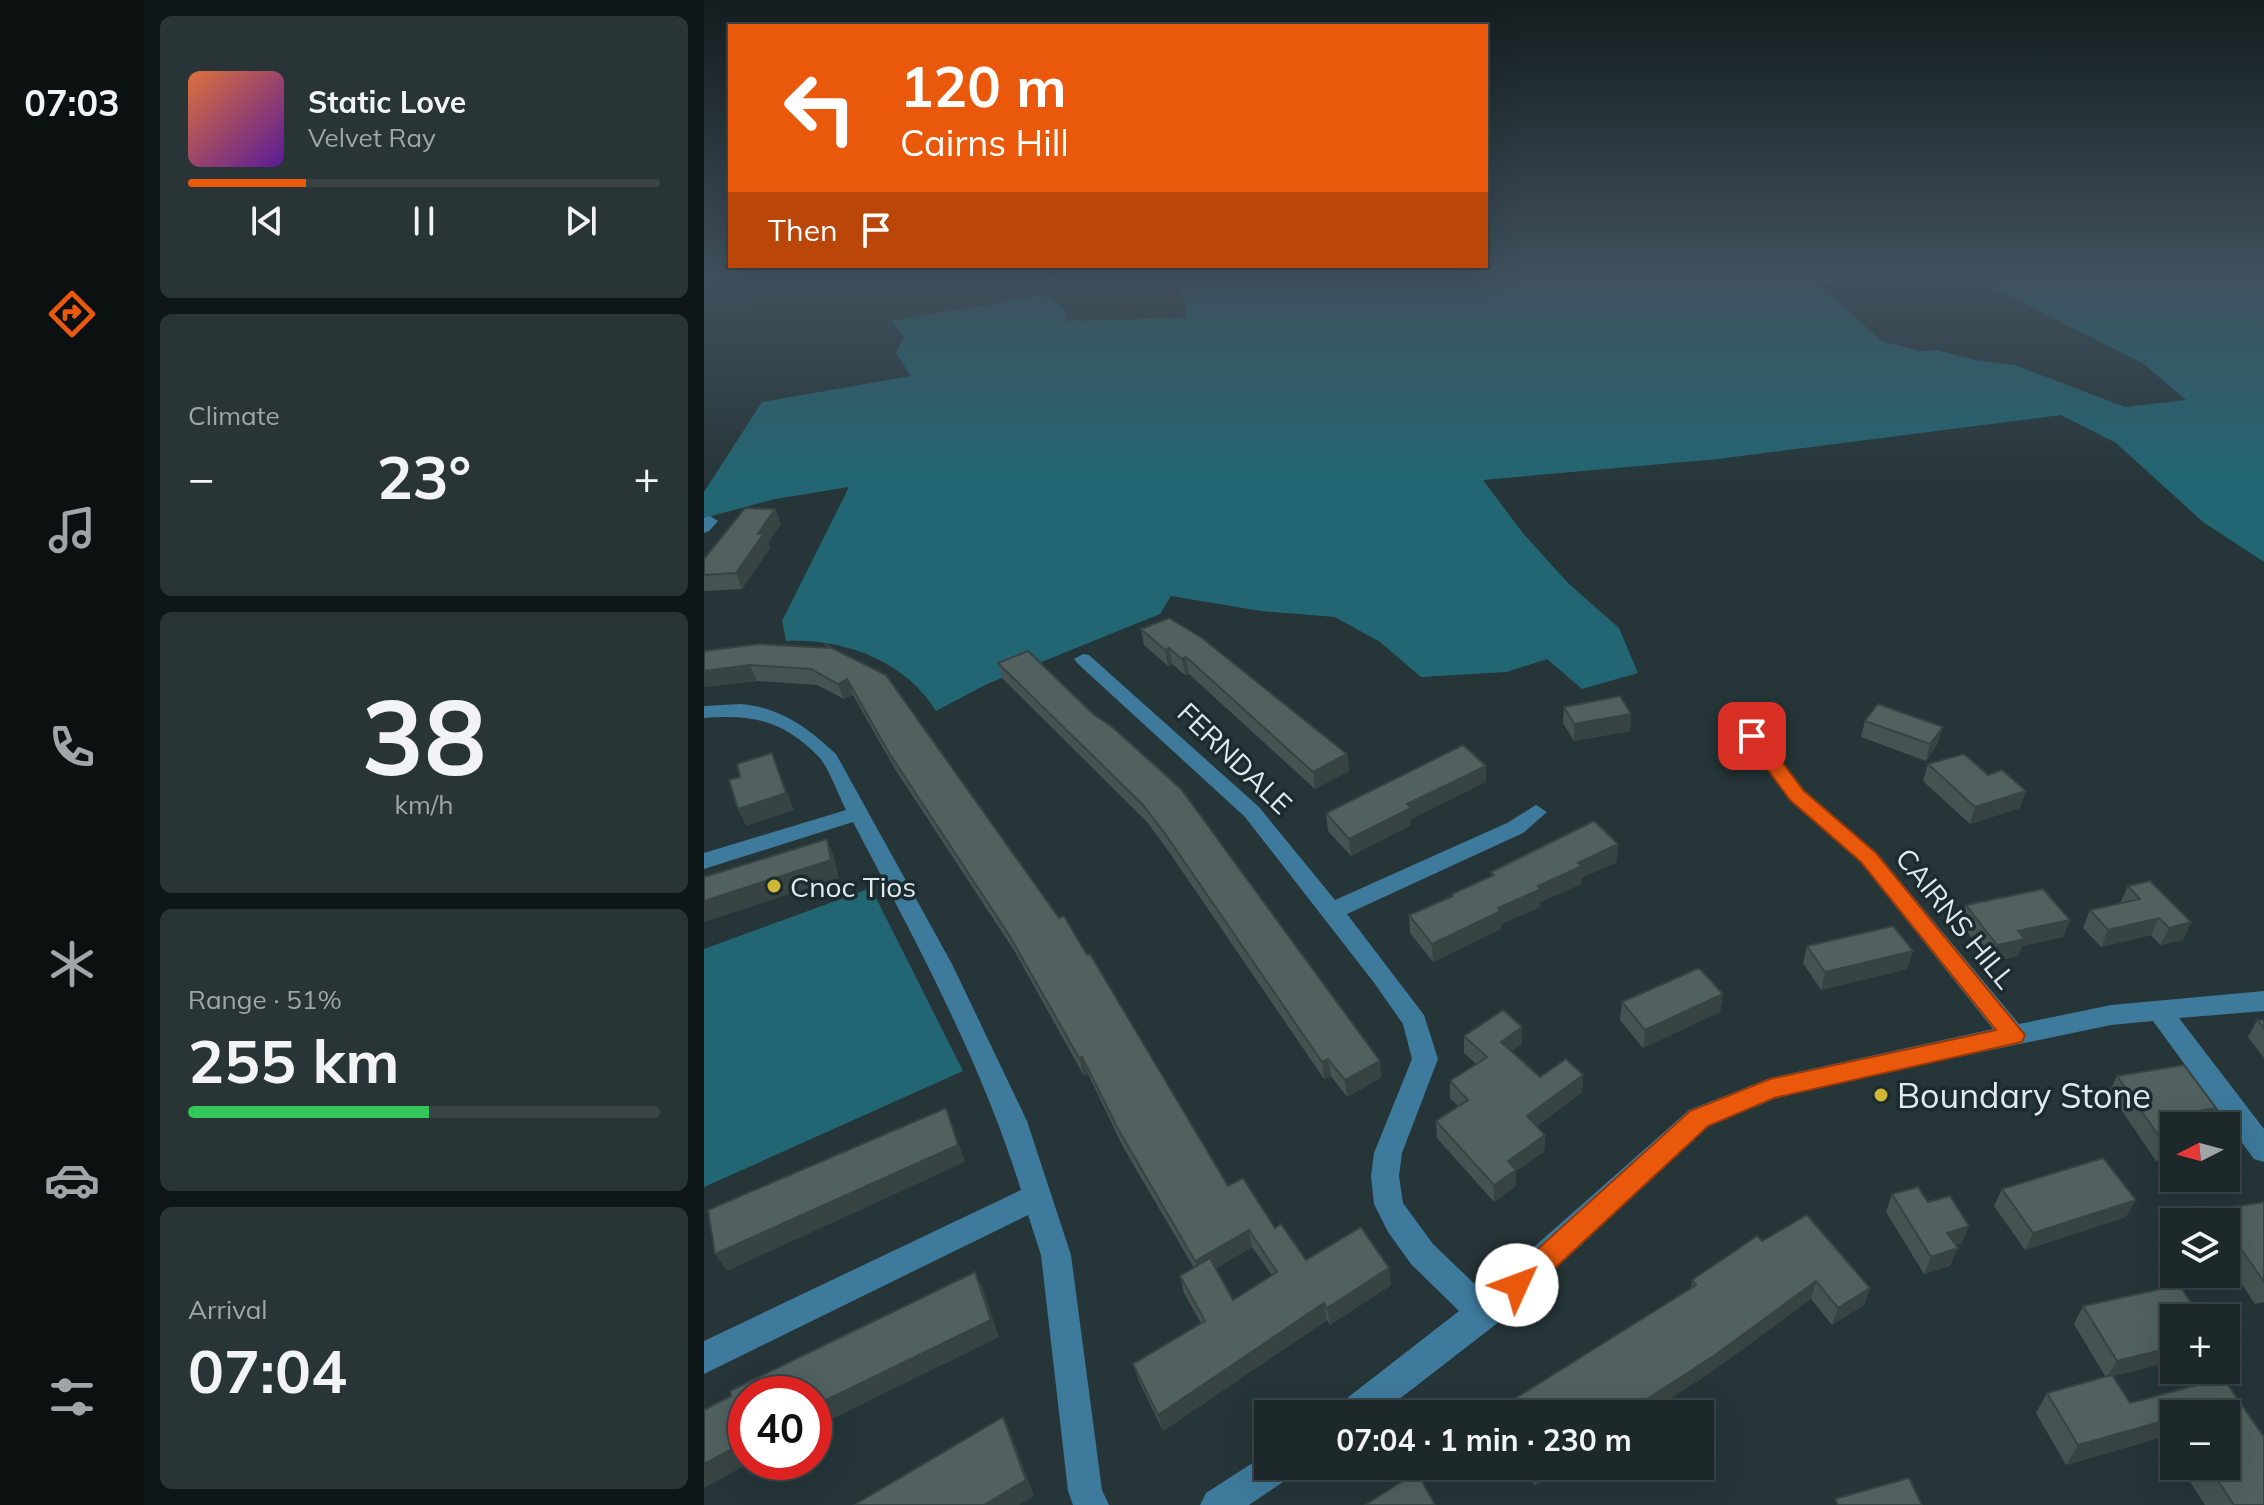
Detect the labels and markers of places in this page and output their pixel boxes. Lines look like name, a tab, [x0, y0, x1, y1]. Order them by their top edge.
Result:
pin	[1718, 702, 1786, 770]
place label: Cnoc Tios	[790, 869, 916, 904]
marker: Cnoc Tios	[765, 877, 783, 895]
place label: Boundary Stone	[1897, 1074, 2151, 1117]
marker: Boundary Stone	[1872, 1086, 1890, 1104]

